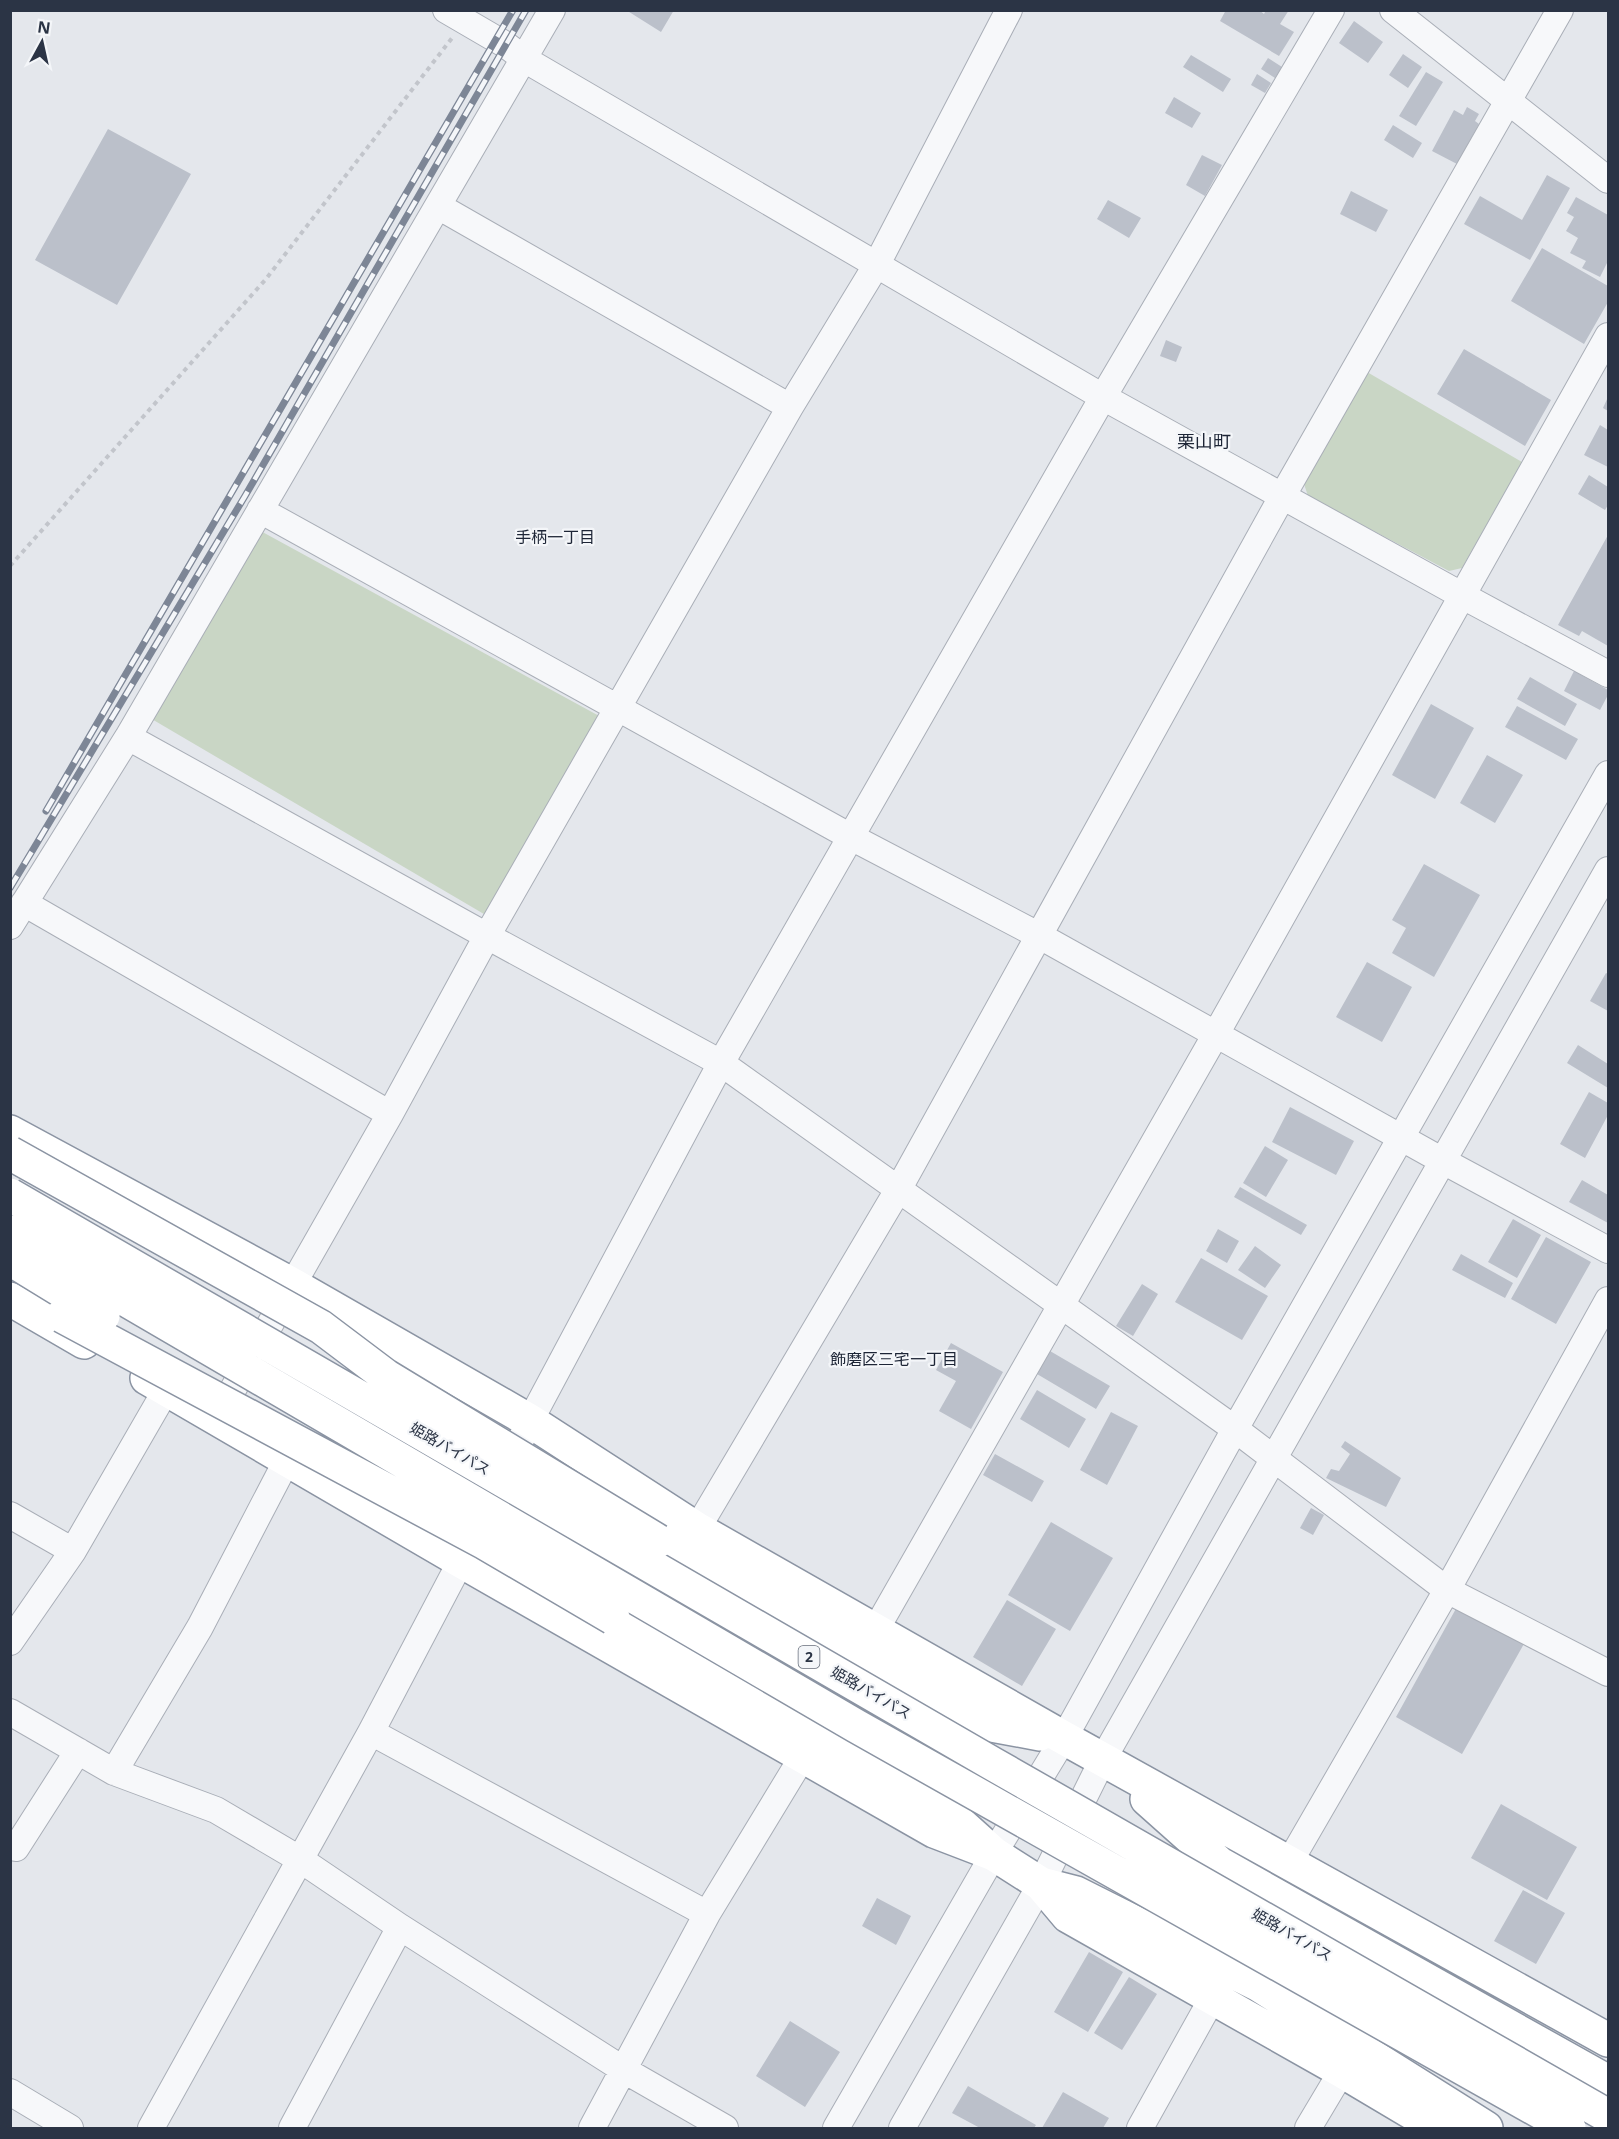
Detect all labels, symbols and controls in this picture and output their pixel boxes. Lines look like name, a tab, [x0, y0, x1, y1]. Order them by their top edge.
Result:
north arrow	[12, 12, 72, 72]
text: N	[36, 15, 52, 39]
district label: 栗山町	[1177, 429, 1231, 453]
district label: 手柄一丁目	[515, 526, 595, 548]
district label: 飾磨区三宅一丁目	[830, 1348, 958, 1370]
street label: 姫路バイパス	[407, 1417, 494, 1479]
road number: 2	[798, 1646, 820, 1668]
street label: 姫路バイパス	[828, 1661, 915, 1723]
street label: 姫路バイパス	[1249, 1903, 1336, 1965]

